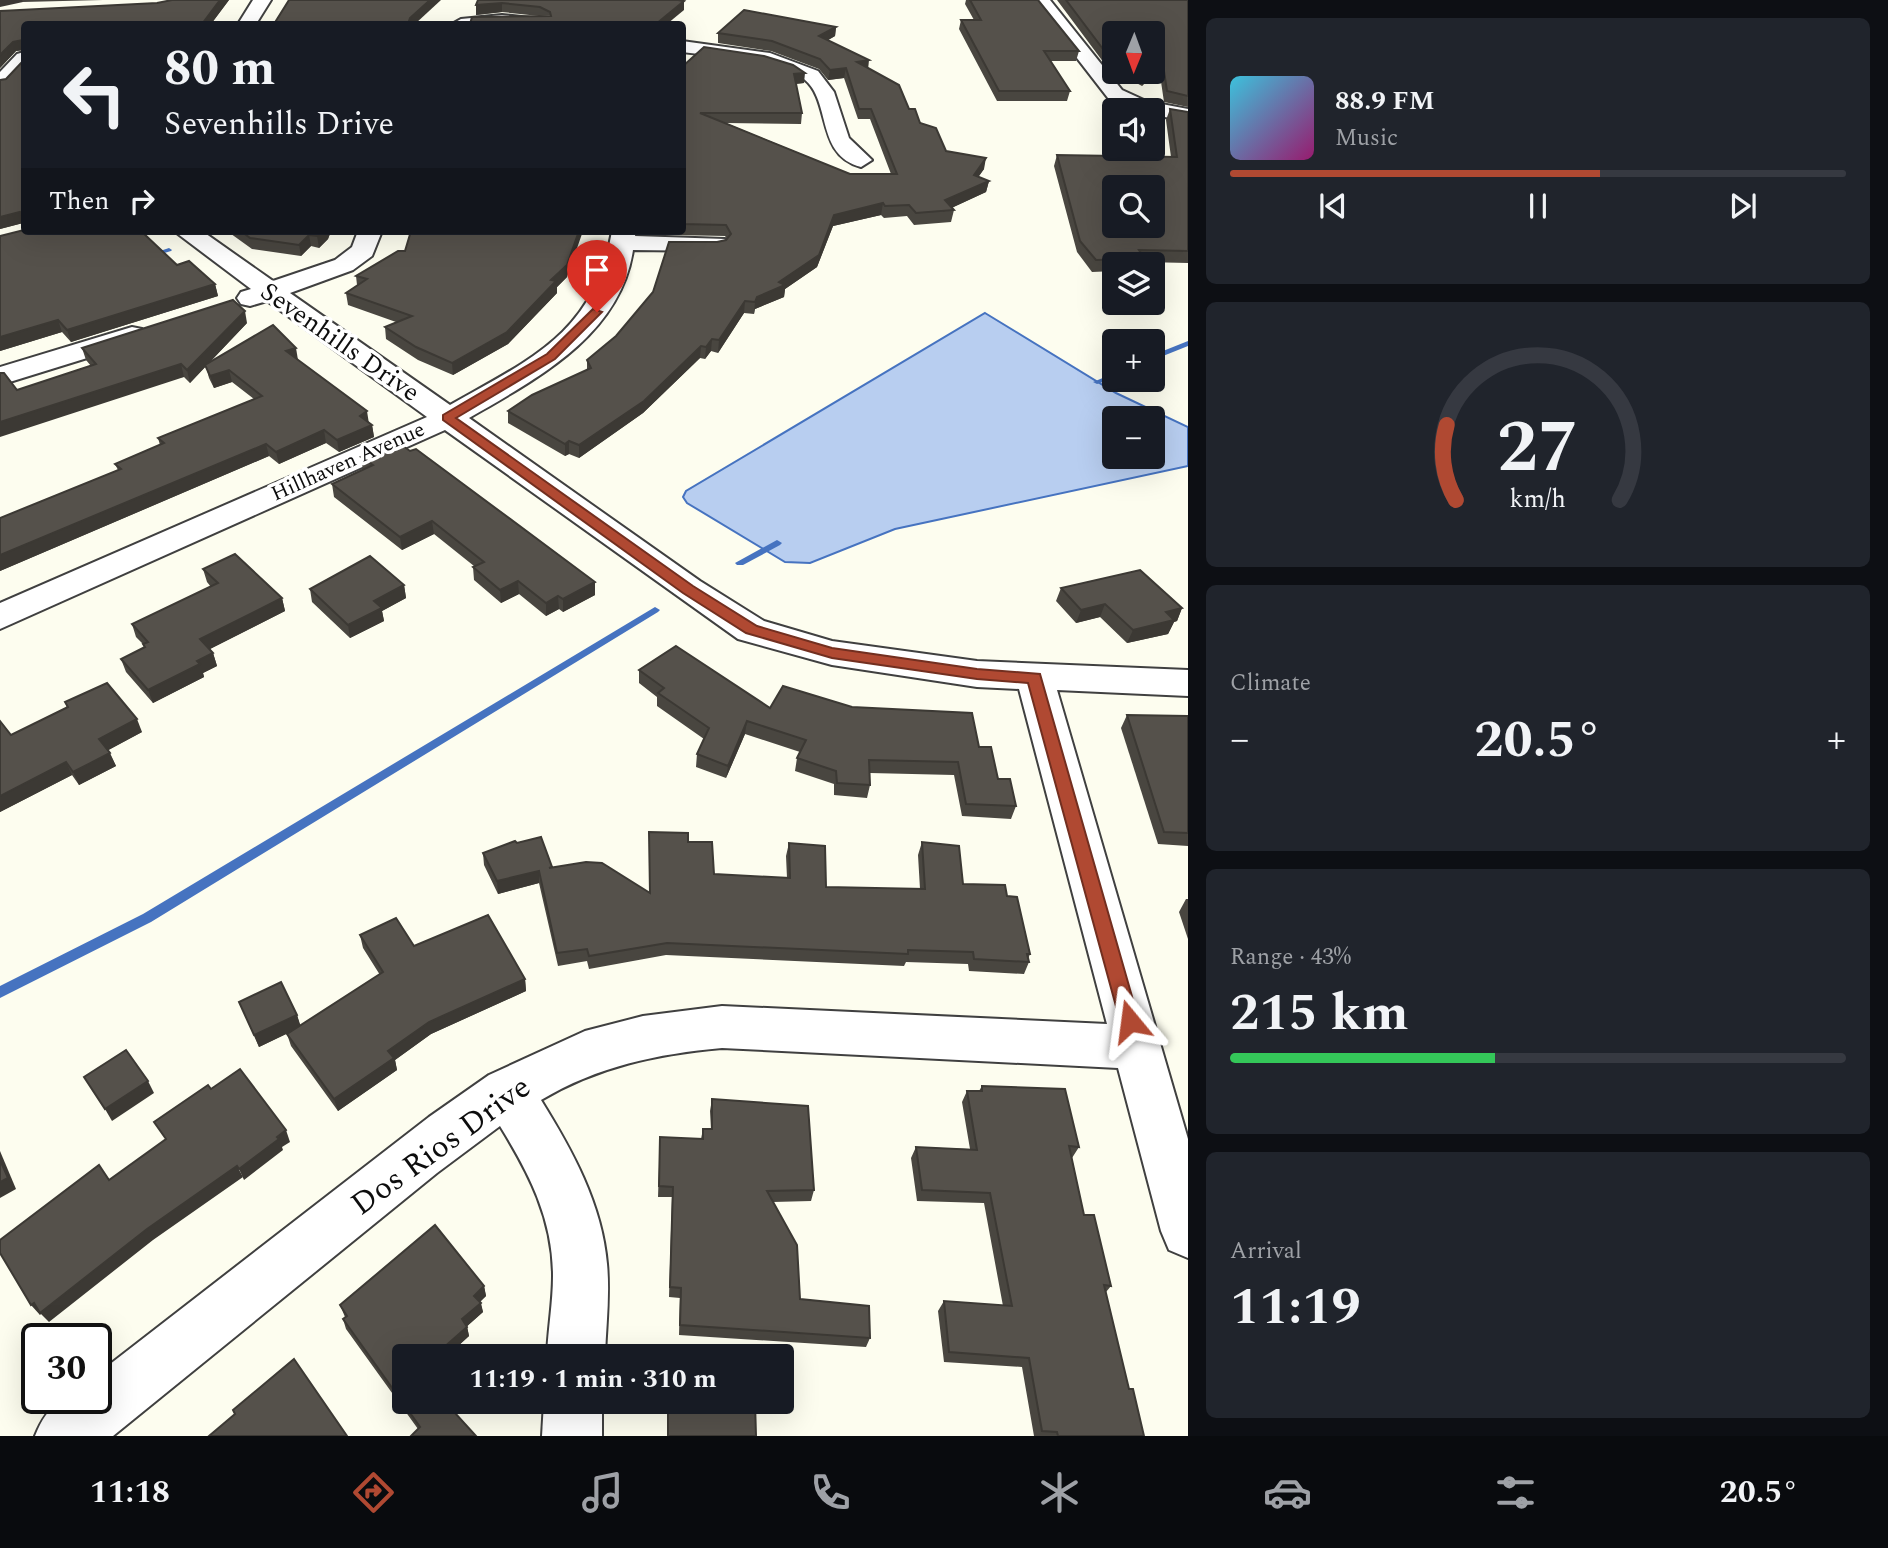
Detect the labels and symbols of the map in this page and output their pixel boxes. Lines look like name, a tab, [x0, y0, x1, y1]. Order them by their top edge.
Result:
north arrow	[1102, 21, 1166, 84]
pin	[567, 240, 627, 312]
street label: Sevenhills Drive	[252, 272, 428, 412]
street label: Hillhaven Avenue	[266, 414, 430, 510]
position arrow	[1093, 984, 1167, 1058]
street label: Dos Rios Drive	[341, 1064, 541, 1228]
speed limit sign: 30	[21, 1323, 112, 1414]

